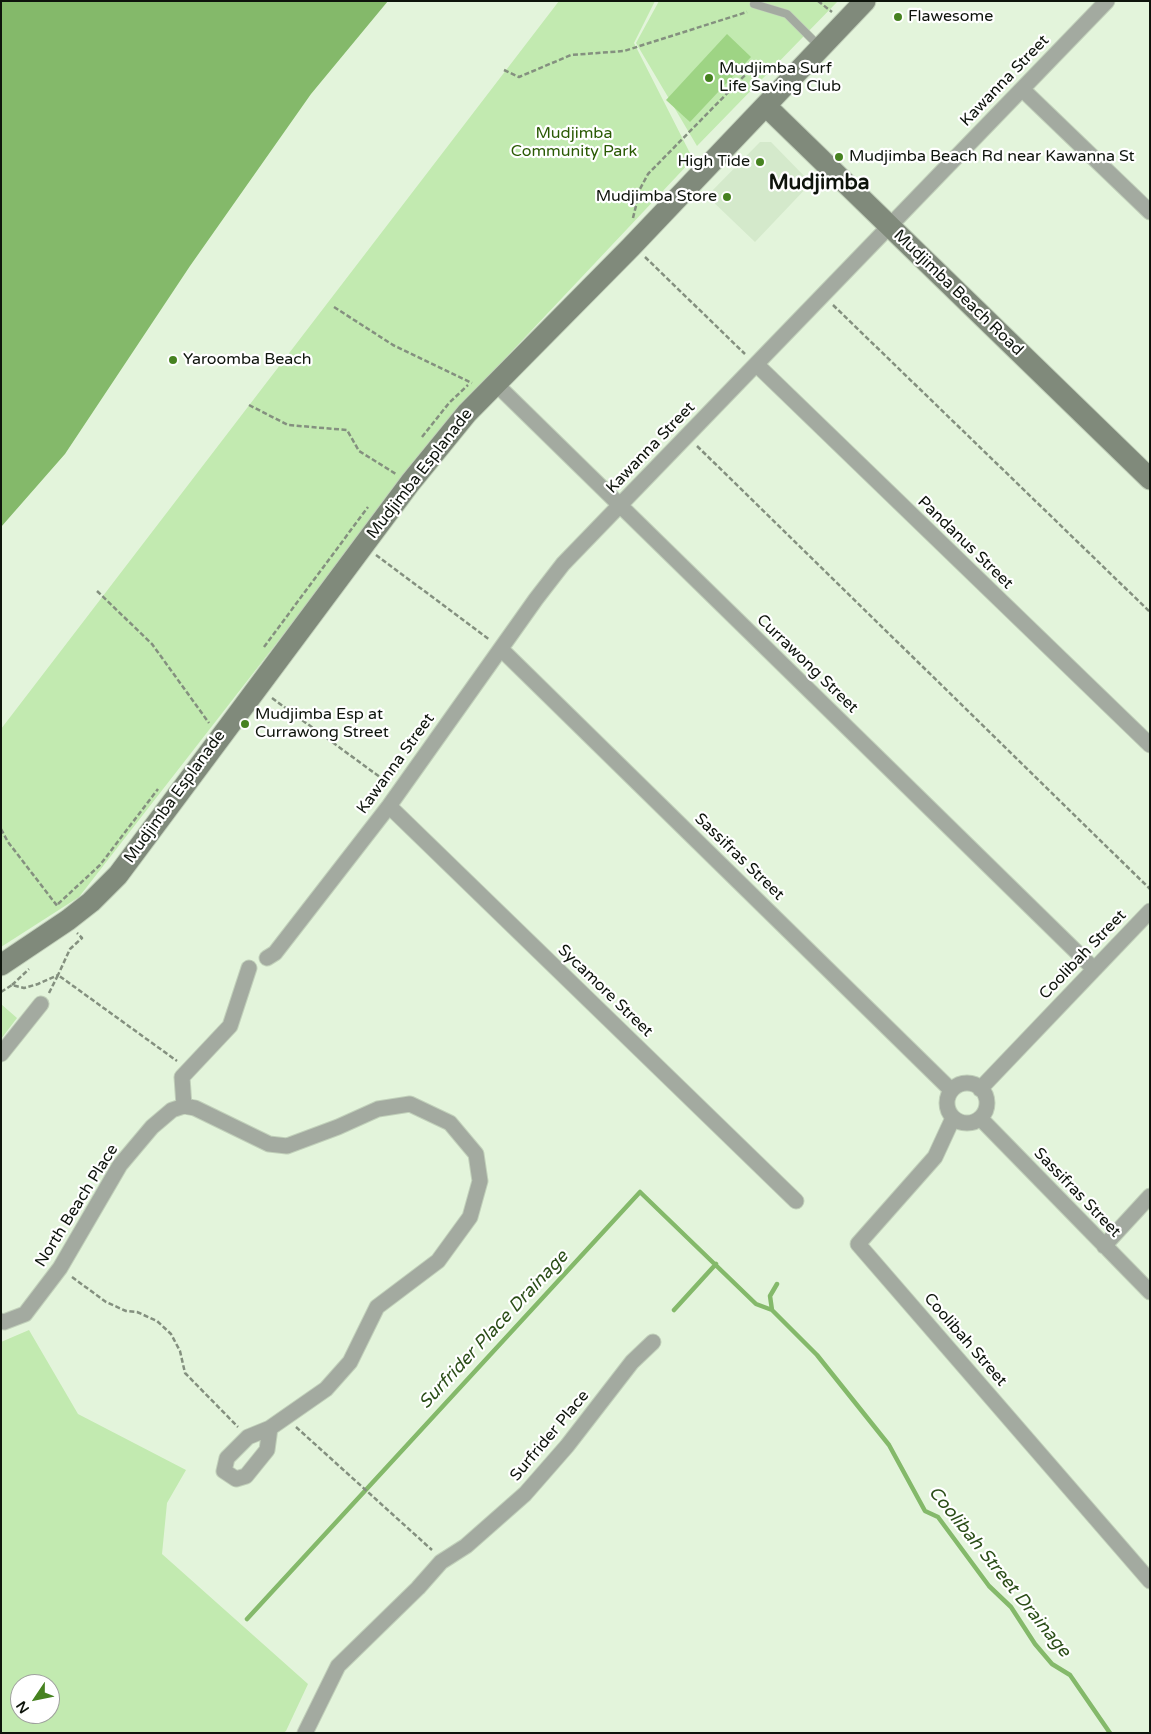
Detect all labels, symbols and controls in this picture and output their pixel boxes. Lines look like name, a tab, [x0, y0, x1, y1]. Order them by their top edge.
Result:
place label: Flawesome	[908, 7, 993, 27]
marker: Flawesome	[892, 11, 904, 23]
street label: Kawanna Street	[957, 31, 1053, 131]
place label: Mudjimba Surf Life Saving Club	[719, 59, 841, 97]
marker: Mudjimba Surf Life Saving Club	[703, 72, 715, 84]
park label: Mudjimba Community Park	[511, 124, 637, 162]
place label: Mudjimba Beach Rd near Kawanna St	[849, 147, 1135, 167]
marker: Mudjimba Beach Rd near Kawanna St	[833, 151, 845, 163]
place label: High Tide	[677, 152, 750, 172]
marker: High Tide	[754, 156, 766, 168]
district label: Mudjimba	[769, 170, 869, 196]
place label: Mudjimba Store	[596, 187, 717, 207]
marker: Mudjimba Store	[721, 191, 733, 203]
street label: Mudjimba Beach Road	[889, 226, 1027, 360]
place label: Yaroomba Beach	[183, 350, 312, 370]
marker: Yaroomba Beach	[167, 354, 179, 366]
street label: Kawanna Street	[603, 398, 699, 498]
street label: Mudjimba Esplanade	[363, 405, 477, 543]
street label: Pandanus Street	[913, 493, 1017, 593]
street label: Currawong Street	[752, 611, 862, 717]
place label: Mudjimba Esp at Currawong Street	[255, 705, 389, 743]
street label: Kawanna Street	[353, 710, 439, 818]
marker: Mudjimba Esp at Currawong Street	[239, 718, 251, 730]
street label: Mudjimba Esplanade	[120, 727, 230, 867]
street label: Sassifras Street	[690, 809, 788, 905]
street label: Coolibah Street	[1035, 906, 1131, 1004]
street label: Sycamore Street	[554, 941, 656, 1041]
street label: North Beach Place	[31, 1141, 123, 1271]
street label: Sassifras Street	[1029, 1144, 1125, 1242]
water label: Surfrider Place Drainage	[415, 1246, 573, 1414]
street label: Coolibah Street	[919, 1290, 1011, 1390]
street label: Surfrider Place	[507, 1387, 593, 1485]
water label: Coolibah Street Drainage	[923, 1482, 1075, 1662]
north arrow	[10, 1674, 60, 1724]
text: N	[13, 1698, 33, 1717]

